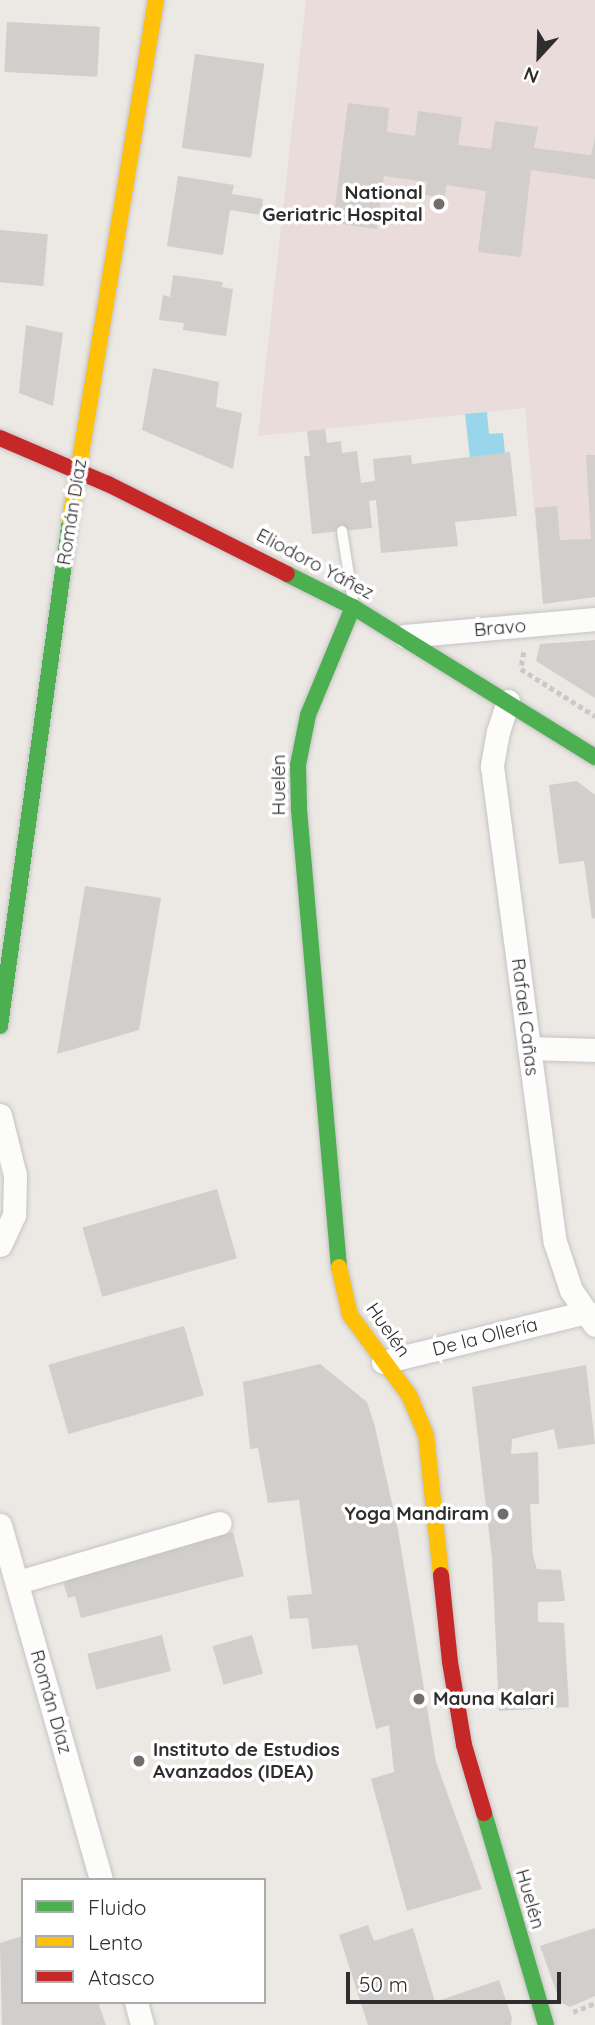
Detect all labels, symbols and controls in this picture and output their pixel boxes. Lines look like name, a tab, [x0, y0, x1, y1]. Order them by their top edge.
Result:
north arrow	[504, 21, 574, 91]
text: N	[520, 62, 542, 89]
place label: National Geriatric Hospital	[262, 182, 423, 226]
marker: National Geriatric Hospital	[429, 194, 449, 214]
street label: Román Díaz	[52, 457, 92, 567]
street label: Eliodoro Yáñez	[252, 524, 378, 604]
street label: Bravo	[473, 614, 527, 642]
street label: Huelén	[268, 754, 290, 816]
street label: Rafael Cañas	[506, 957, 544, 1077]
street label: Huelén	[361, 1298, 415, 1362]
street label: De la Ollería	[430, 1313, 540, 1361]
place label: Yoga Mandiram	[345, 1503, 489, 1525]
marker: Yoga Mandiram	[495, 1506, 511, 1522]
street label: Román Díaz	[25, 1647, 77, 1757]
place label: Mauna Kalari	[433, 1688, 554, 1710]
marker: Mauna Kalari	[411, 1691, 427, 1707]
place label: Instituto de Estudios Avanzados (IDEA)	[153, 1739, 340, 1783]
marker: Instituto de Estudios Avanzados (IDEA)	[131, 1753, 147, 1769]
street label: Huelén	[511, 1866, 549, 1932]
legend	[21, 1878, 266, 2004]
text: Fluido	[88, 1894, 146, 1920]
text: Lento	[88, 1929, 143, 1955]
scale bar	[350, 1958, 565, 2002]
text: Atasco	[88, 1964, 155, 1990]
text: 50 m	[359, 1971, 408, 1997]

